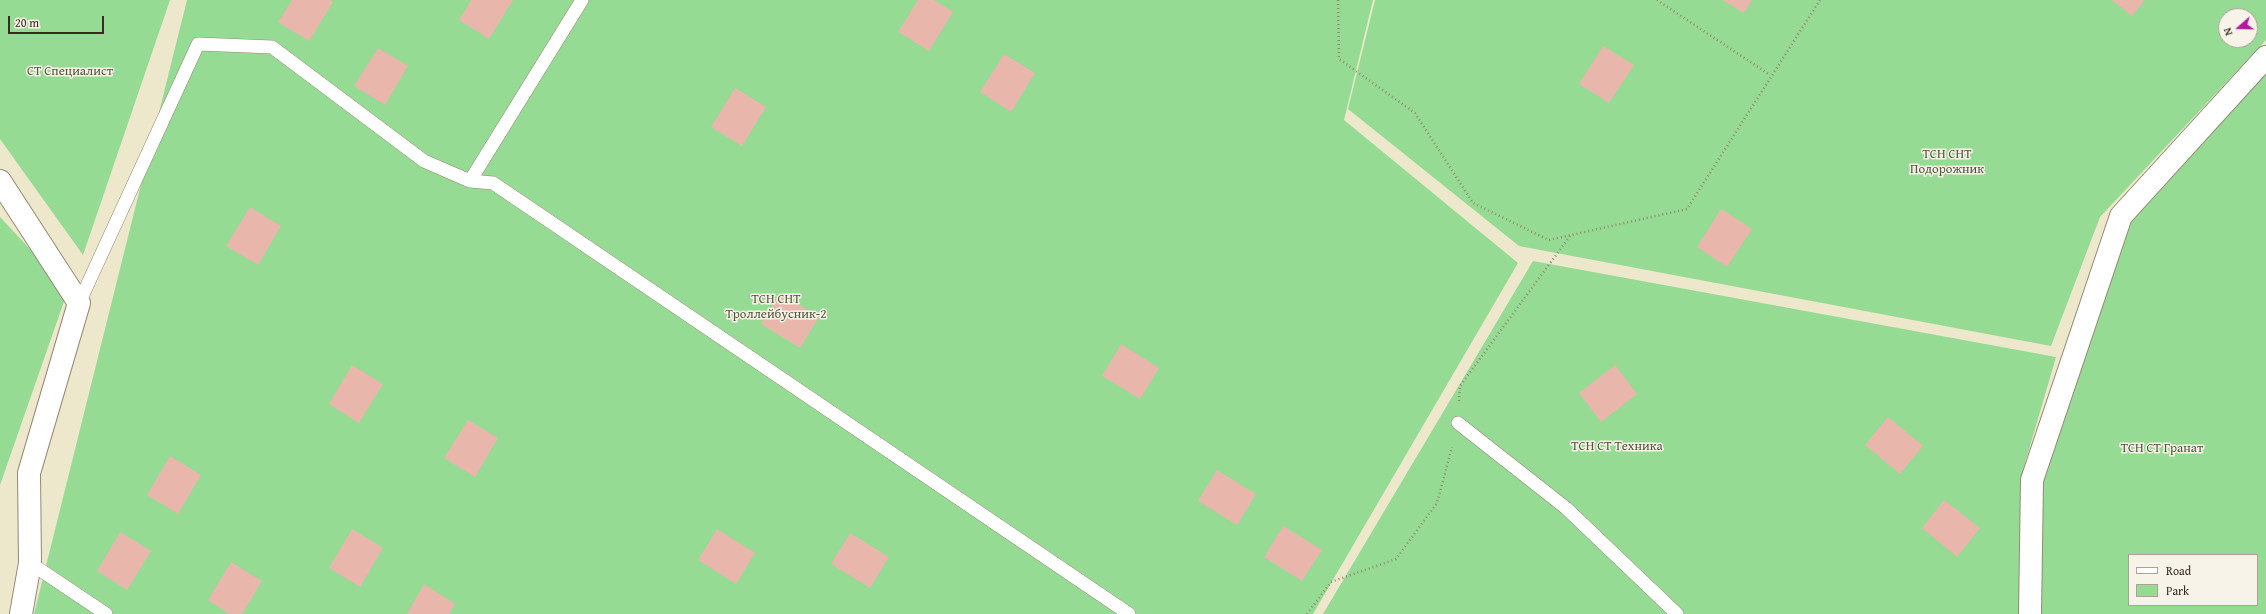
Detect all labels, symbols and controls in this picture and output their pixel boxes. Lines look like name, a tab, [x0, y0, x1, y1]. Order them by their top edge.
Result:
scale bar	[10, 8, 106, 34]
north arrow	[2218, 8, 2258, 48]
text: 20 m	[15, 14, 39, 31]
text: N	[2219, 26, 2236, 38]
park label: СТ Специалист	[27, 64, 113, 80]
park label: ТСН СНТ Подорожник	[1910, 147, 1984, 178]
park label: ТСН СНТ Троллейбусник-2	[726, 292, 826, 323]
park label: ТСН СТ Техника	[1571, 439, 1663, 455]
park label: ТСН СТ Гранат	[2121, 441, 2203, 457]
legend	[2128, 554, 2258, 606]
text: Road	[2166, 562, 2191, 579]
text: Park	[2166, 582, 2189, 599]

